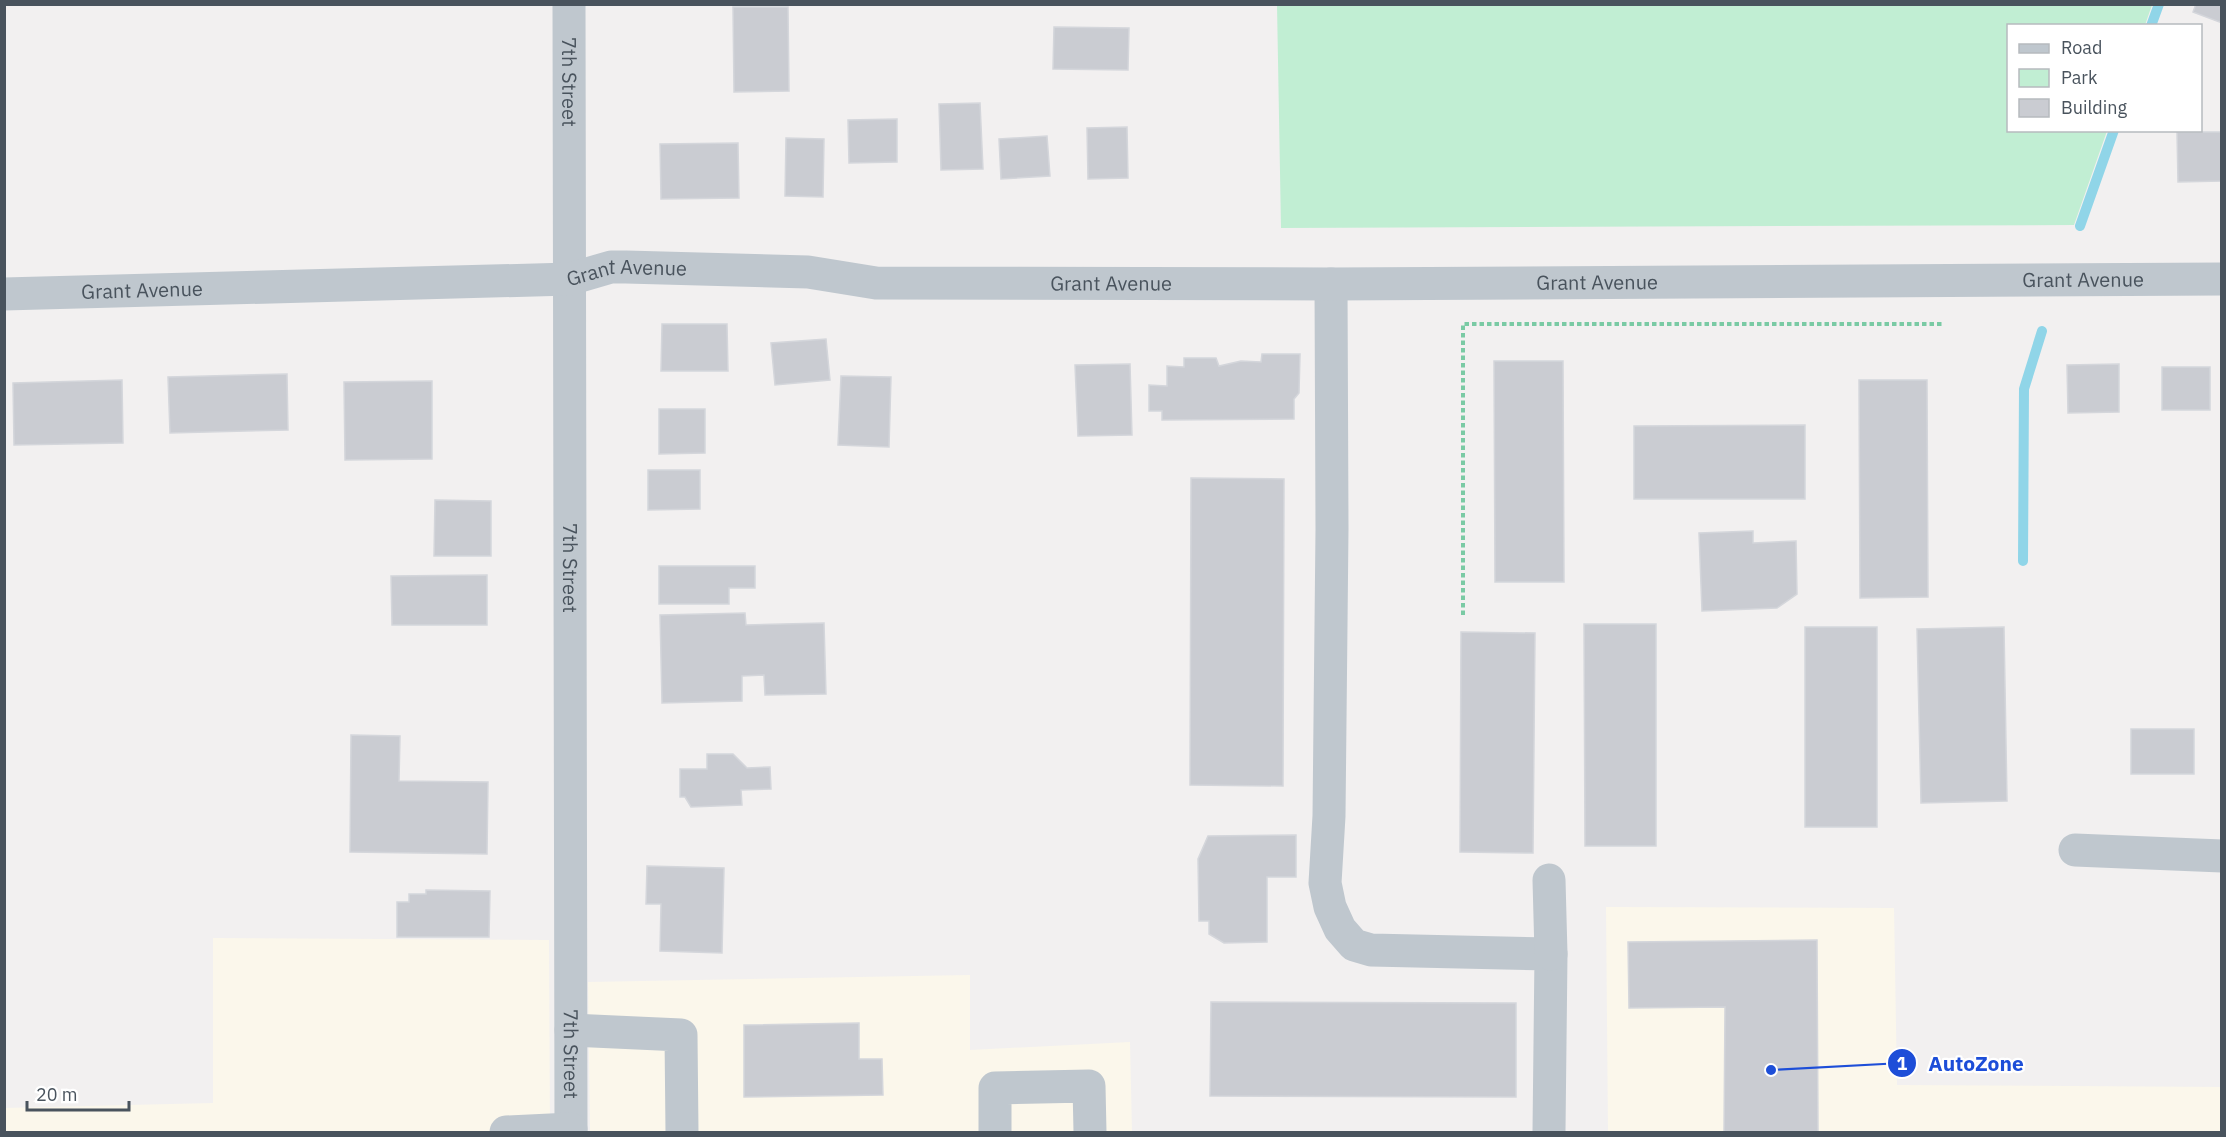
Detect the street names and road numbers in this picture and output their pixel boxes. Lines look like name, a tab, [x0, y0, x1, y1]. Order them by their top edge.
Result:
street label: 7th Street	[556, 37, 583, 127]
street label: Grant Avenue	[563, 253, 687, 292]
street label: Grant Avenue	[2022, 265, 2144, 293]
street label: Grant Avenue	[1536, 268, 1658, 296]
street label: Grant Avenue	[1050, 269, 1172, 297]
street label: Grant Avenue	[81, 275, 203, 305]
street label: 7th Street	[557, 523, 584, 613]
street label: 7th Street	[558, 1009, 585, 1099]

